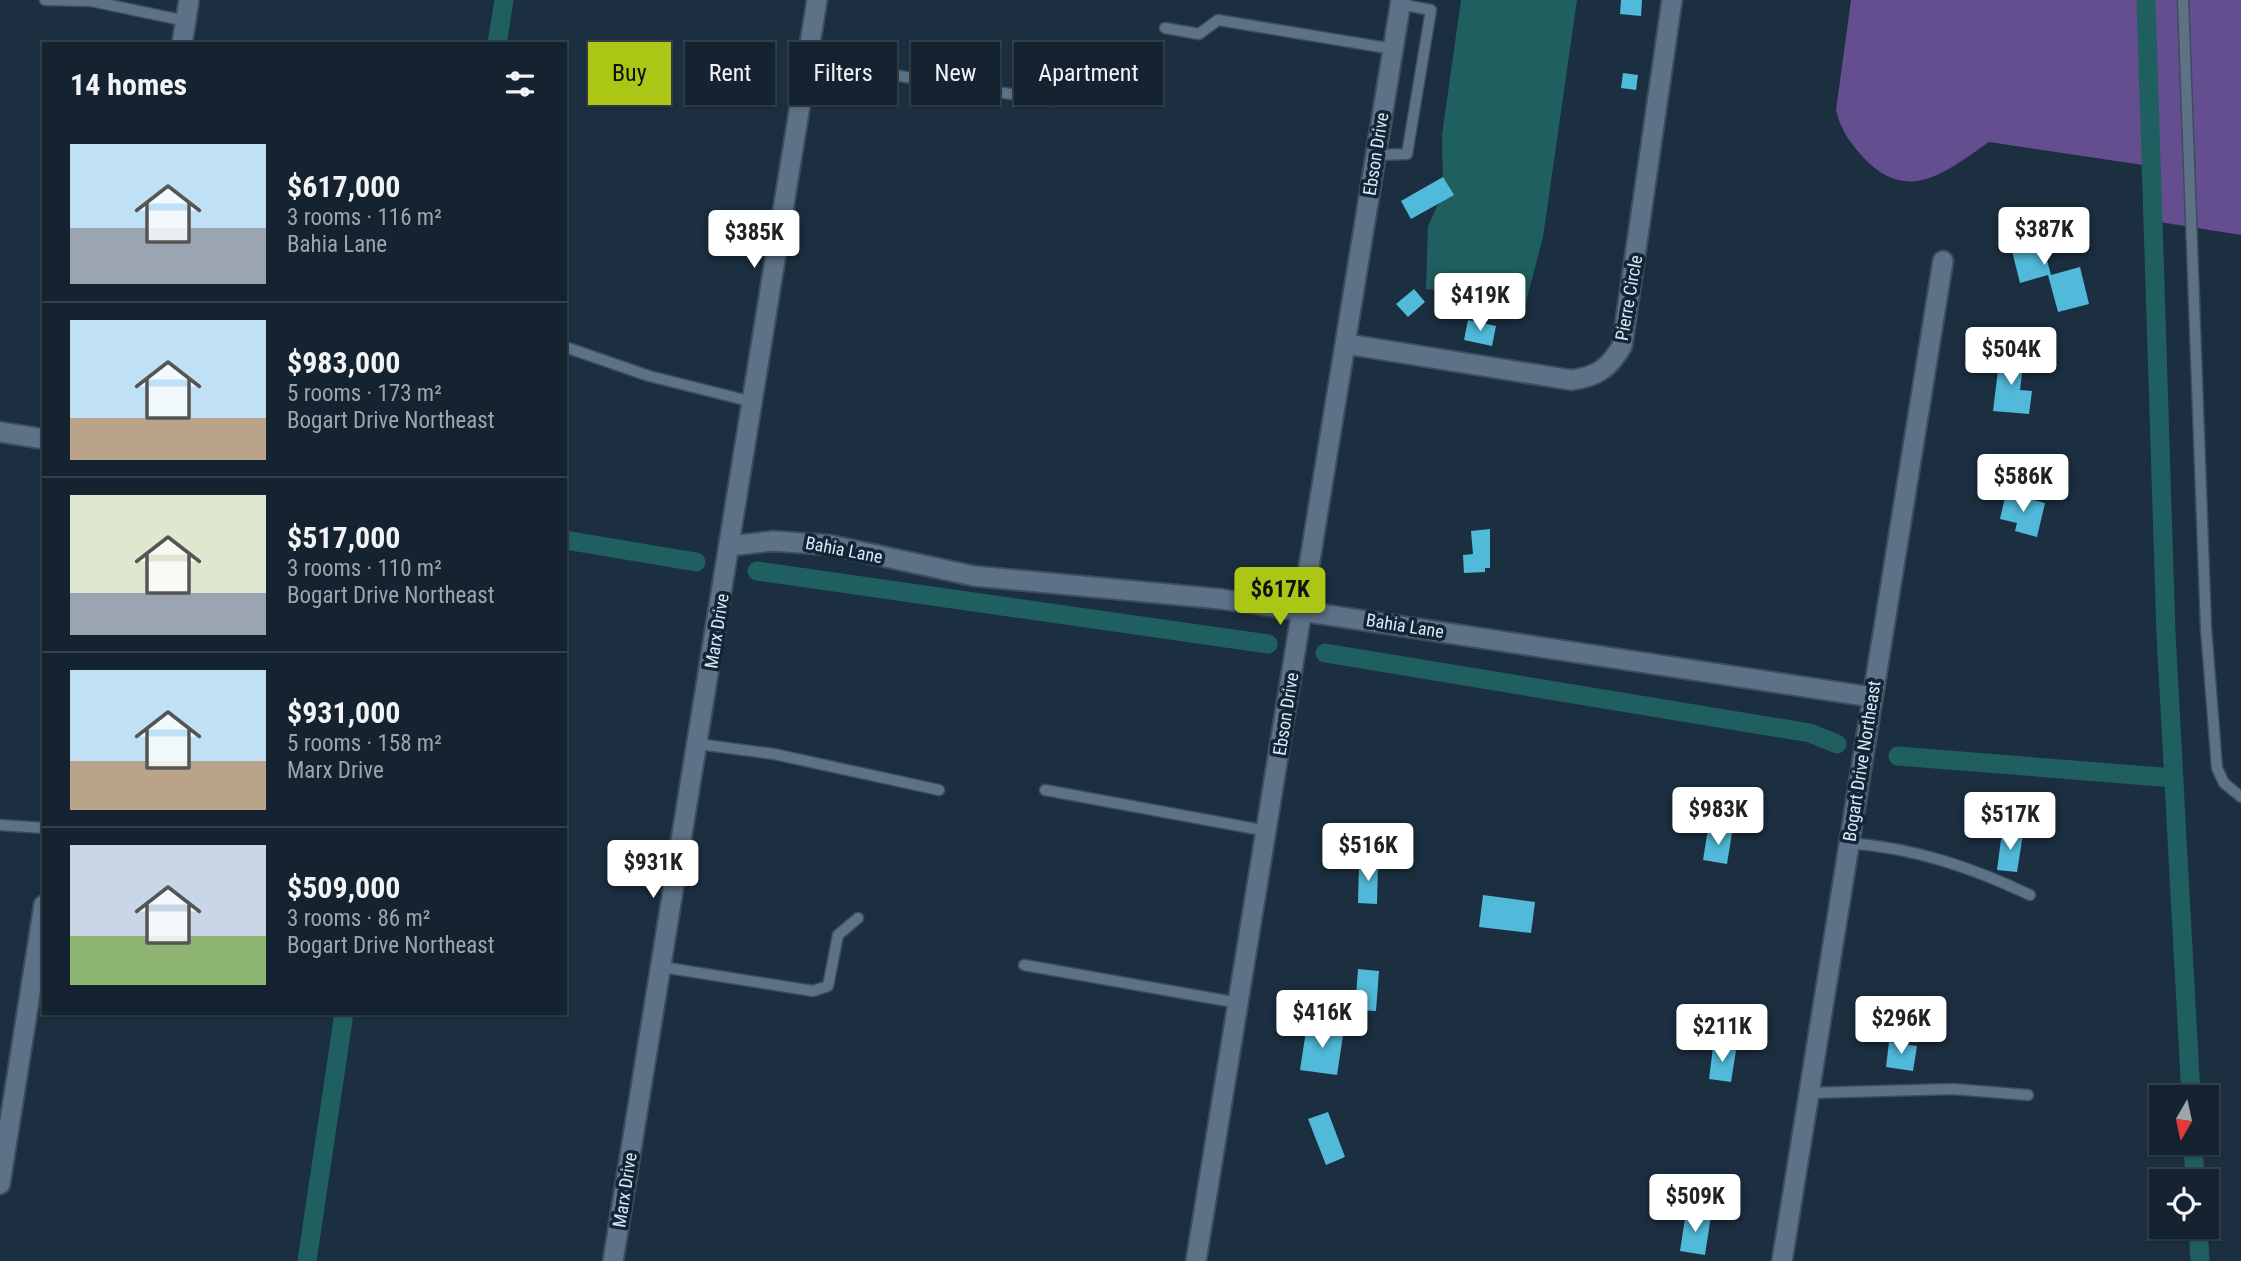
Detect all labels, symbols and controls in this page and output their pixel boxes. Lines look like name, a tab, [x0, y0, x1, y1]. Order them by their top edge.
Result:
chip: Buy	[588, 42, 671, 105]
chip: Rent	[685, 42, 775, 105]
chip: Filters	[789, 42, 897, 105]
chip: New	[911, 42, 1000, 105]
chip: Apartment	[1014, 42, 1163, 105]
icon: filters	[501, 65, 539, 103]
text: 14 homes	[70, 67, 187, 102]
street label: Ebson Drive	[1359, 111, 1392, 197]
text: $617,000	[287, 169, 400, 204]
icon: home	[126, 172, 210, 256]
text: 3 rooms · 116 m²	[287, 204, 442, 231]
pin: $387K	[1995, 208, 2093, 267]
pin: $385K	[705, 210, 803, 270]
text: $387K	[2014, 216, 2074, 243]
text: $385K	[724, 219, 784, 246]
text: Bahia Lane	[287, 231, 387, 258]
street label: Pierre Circle	[1611, 254, 1646, 342]
pin: $419K	[1431, 274, 1529, 333]
text: $419K	[1450, 282, 1510, 309]
pin: $504K	[1962, 328, 2060, 387]
text: $504K	[1981, 336, 2041, 363]
text: $983,000	[287, 345, 400, 380]
icon: home	[126, 348, 210, 432]
text: 5 rooms · 173 m²	[287, 380, 442, 407]
text: Bogart Drive Northeast	[287, 407, 495, 434]
pin: $586K	[1974, 454, 2072, 514]
text: $586K	[1993, 463, 2053, 490]
text: $517,000	[287, 520, 400, 555]
icon: home	[126, 523, 210, 607]
street label: Bahia Lane	[804, 532, 885, 567]
text: 3 rooms · 110 m²	[287, 555, 442, 582]
pin: $617K	[1231, 568, 1329, 627]
text: $617K	[1250, 576, 1310, 603]
text: Bogart Drive Northeast	[287, 582, 495, 609]
street label: Marx Drive	[700, 592, 733, 670]
street label: Bahia Lane	[1365, 609, 1445, 642]
street label: Ebson Drive	[1269, 671, 1302, 757]
street label: Bogart Drive Northeast	[1838, 679, 1885, 843]
text: $931,000	[287, 695, 400, 730]
icon: home	[126, 698, 210, 782]
text: 5 rooms · 158 m²	[287, 730, 442, 757]
text: Marx Drive	[287, 757, 384, 784]
pin: $983K	[1669, 788, 1767, 847]
pin: $517K	[1961, 792, 2059, 852]
text: $983K	[1688, 796, 1748, 823]
text: $517K	[1980, 801, 2040, 828]
pin: $516K	[1319, 824, 1417, 883]
text: $516K	[1338, 832, 1398, 859]
pin: $931K	[604, 841, 702, 900]
text: $931K	[623, 849, 683, 876]
text: $509,000	[287, 870, 400, 905]
icon: home	[126, 873, 210, 957]
text: 3 rooms · 86 m²	[287, 905, 430, 932]
text: Bogart Drive Northeast	[287, 932, 495, 959]
pin: $416K	[1273, 990, 1371, 1050]
pin: $296K	[1852, 996, 1950, 1056]
text: $416K	[1292, 999, 1352, 1026]
pin: $211K	[1673, 1004, 1771, 1064]
text: $296K	[1871, 1005, 1931, 1032]
text: $211K	[1692, 1013, 1752, 1040]
north arrow	[2149, 1085, 2219, 1155]
map controls	[2149, 1085, 2219, 1239]
street label: Marx Drive	[608, 1151, 641, 1229]
button: locate	[2149, 1169, 2219, 1239]
pin: $509K	[1646, 1174, 1744, 1234]
text: $509K	[1665, 1183, 1725, 1210]

